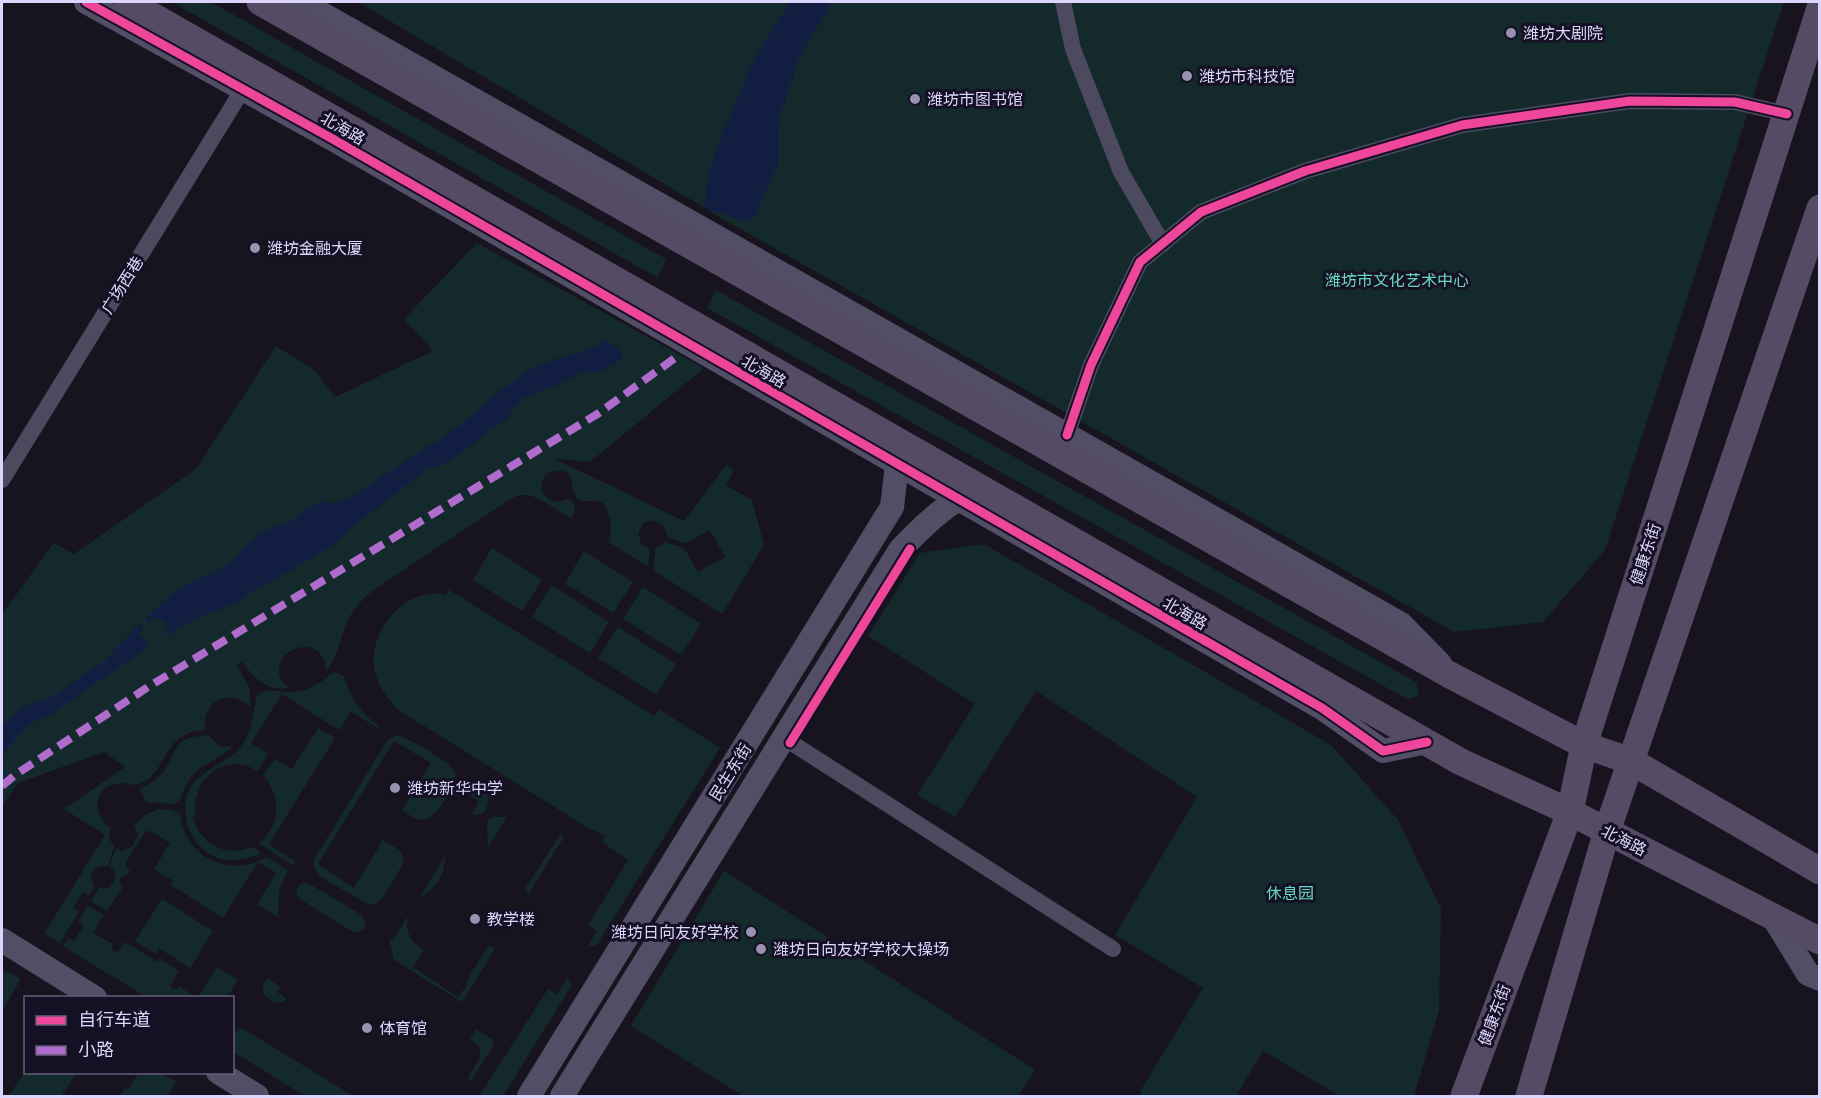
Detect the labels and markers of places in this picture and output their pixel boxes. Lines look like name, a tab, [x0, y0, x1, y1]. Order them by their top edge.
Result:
place label: 潍坊大剧院	[1523, 24, 1603, 42]
marker: 潍坊大剧院	[1504, 26, 1518, 40]
place label: 潍坊市科技馆	[1199, 67, 1295, 85]
marker: 潍坊市科技馆	[1180, 69, 1194, 83]
place label: 潍坊市图书馆	[927, 90, 1023, 108]
marker: 潍坊市图书馆	[908, 92, 922, 106]
place label: 潍坊金融大厦	[267, 239, 363, 257]
marker: 潍坊金融大厦	[248, 241, 262, 255]
place label: 潍坊新华中学	[407, 779, 503, 797]
marker: 潍坊新华中学	[388, 781, 402, 795]
place label: 教学楼	[487, 910, 535, 928]
marker: 教学楼	[468, 912, 482, 926]
place label: 潍坊日向友好学校	[611, 923, 739, 941]
marker: 潍坊日向友好学校	[744, 925, 758, 939]
place label: 潍坊日向友好学校大操场	[773, 940, 949, 958]
marker: 潍坊日向友好学校大操场	[754, 942, 768, 956]
place label: 体育馆	[379, 1019, 427, 1037]
marker: 体育馆	[360, 1021, 374, 1035]

